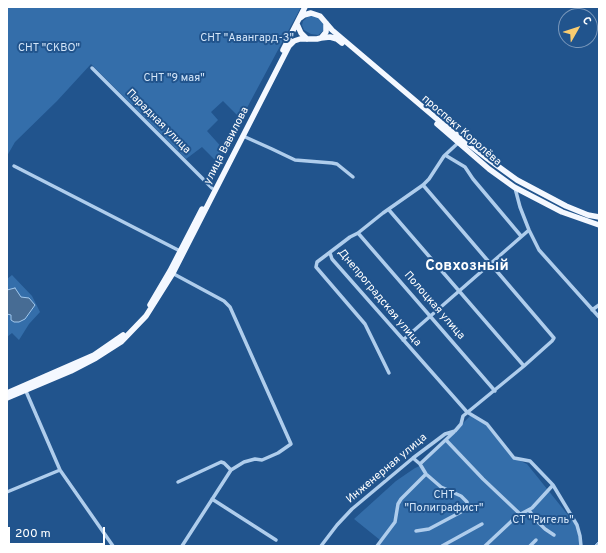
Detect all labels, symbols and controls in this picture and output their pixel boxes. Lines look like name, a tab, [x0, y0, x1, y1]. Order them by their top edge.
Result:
north arrow	[558, 8, 598, 48]
text: С	[579, 14, 594, 28]
park label: СНТ "Авангард-3"	[200, 32, 294, 46]
park label: СНТ "СКВО"	[18, 42, 80, 56]
park label: СНТ "9 мая"	[143, 72, 205, 86]
street label: Парадная улица	[123, 87, 193, 157]
street label: проспект Королёва	[418, 93, 504, 169]
street label: улица Вавилова	[202, 105, 252, 187]
street label: Днепроградская улица	[334, 247, 424, 349]
district label: Совхозный	[425, 258, 509, 276]
street label: Полоцкая улица	[401, 269, 467, 343]
street label: Инженерная улица	[344, 431, 430, 507]
park label: СНТ "Полиграфист"	[404, 489, 484, 515]
park label: СТ "Ригель"	[512, 514, 574, 528]
scale bar	[10, 519, 107, 545]
text: 200 m	[15, 526, 51, 542]

